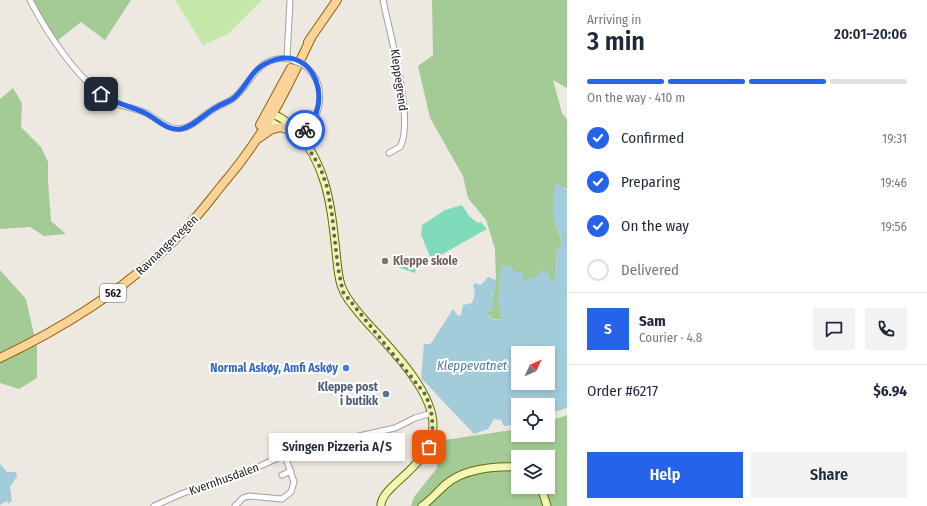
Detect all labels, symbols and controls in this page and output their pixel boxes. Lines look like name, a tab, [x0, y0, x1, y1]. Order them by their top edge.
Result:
text: Arriving in	[587, 12, 641, 27]
text: 20:01–20:06	[834, 25, 907, 43]
text: 3 min	[587, 26, 645, 57]
street label: Kleppegrend	[388, 48, 410, 112]
pin	[84, 77, 118, 111]
icon: home	[90, 83, 112, 105]
text: On the way · 410 m	[587, 90, 685, 105]
courier	[285, 110, 325, 150]
icon: bike	[294, 119, 316, 141]
icon: check	[587, 127, 609, 149]
text: Confirmed	[621, 129, 684, 147]
text: 19:31	[882, 131, 907, 146]
icon: check	[587, 171, 609, 193]
text: Preparing	[621, 173, 680, 191]
text: 19:46	[880, 175, 907, 190]
street label: Ravnangervegen	[133, 212, 201, 278]
icon: check	[587, 215, 609, 237]
text: On the way	[621, 217, 689, 235]
text: 19:56	[880, 219, 907, 234]
place label: Kleppe skole	[393, 254, 458, 268]
marker: Kleppe skole	[380, 256, 390, 266]
text: Delivered	[621, 261, 679, 279]
road number: 562	[100, 284, 126, 302]
button: chat	[813, 308, 855, 350]
button: phone	[865, 308, 907, 350]
text: Sam	[639, 312, 666, 330]
text: S	[604, 320, 612, 338]
text: Courier · 4.8	[639, 330, 702, 345]
north arrow	[511, 346, 555, 390]
map controls	[511, 346, 555, 494]
water label: Kleppevatnet	[437, 358, 508, 373]
place label: Normal Askøy, Amfi Askøy	[210, 361, 338, 375]
marker: Normal Askøy, Amfi Askøy	[341, 363, 351, 373]
place label: Kleppe post i butikk	[318, 380, 379, 408]
text: Order #6217	[587, 382, 658, 400]
text: $6.94	[873, 382, 907, 400]
marker: Kleppe post i butikk	[381, 389, 391, 399]
button: locate	[511, 398, 555, 442]
pin	[412, 430, 446, 464]
callout: Svingen Pizzeria A/S	[269, 433, 405, 461]
icon: bag	[418, 436, 440, 458]
text: Svingen Pizzeria A/S	[282, 439, 392, 454]
button: layers	[511, 450, 555, 494]
button: Help	[587, 452, 743, 498]
button: Share	[751, 452, 907, 498]
street label: Kvernhusdalen	[187, 460, 261, 498]

